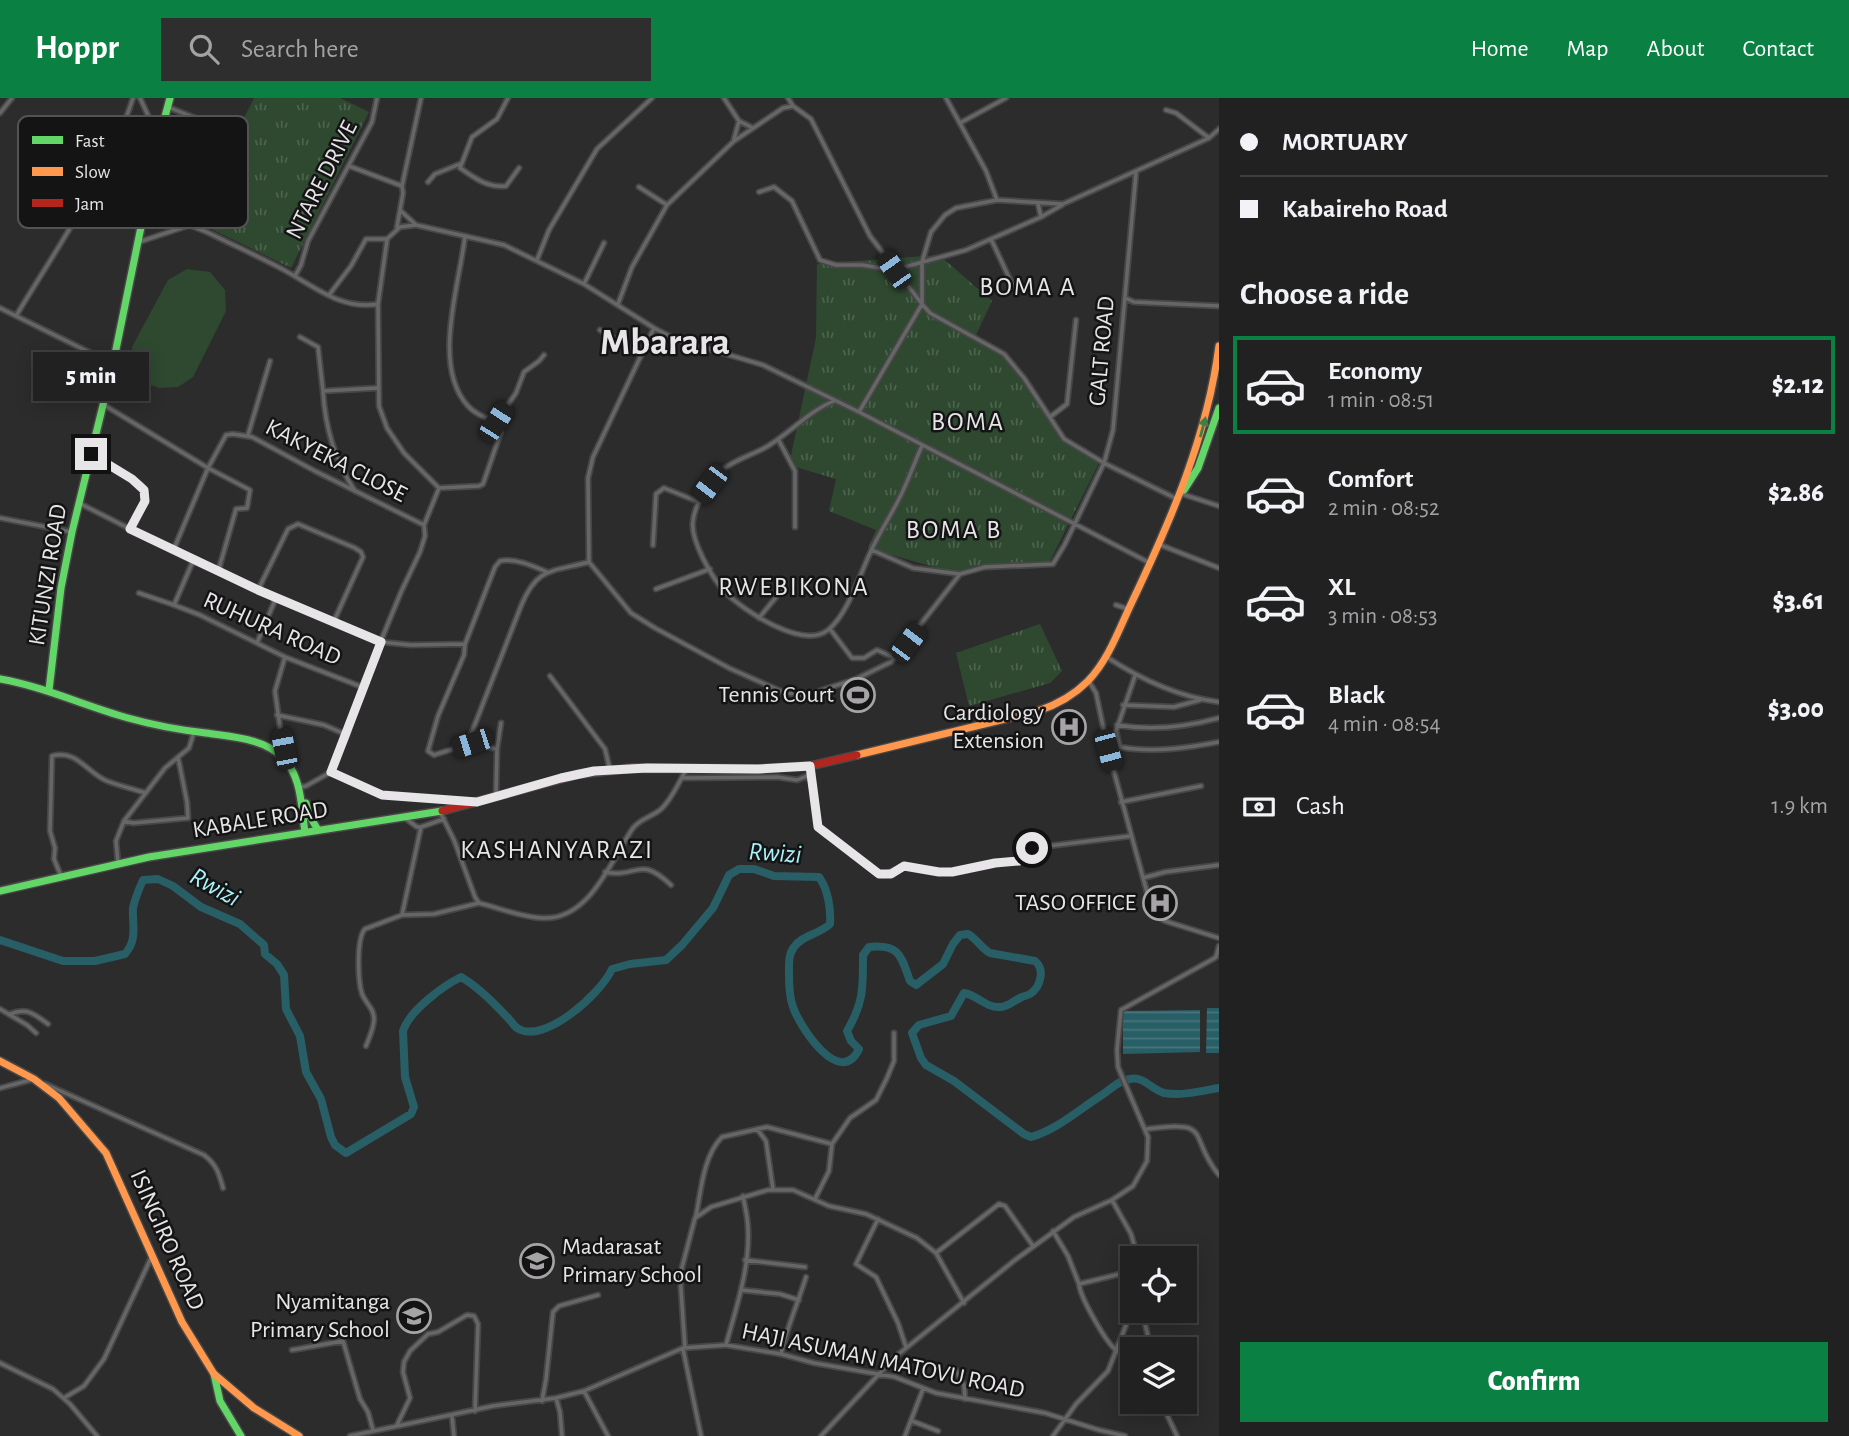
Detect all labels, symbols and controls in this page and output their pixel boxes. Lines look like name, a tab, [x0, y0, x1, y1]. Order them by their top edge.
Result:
search box	[161, 18, 651, 81]
icon: search	[185, 30, 223, 68]
text: Hoppr	[35, 32, 119, 65]
text: Search here	[241, 36, 359, 62]
text: Home	[1471, 37, 1529, 61]
text: Map	[1567, 37, 1609, 61]
text: About	[1647, 37, 1704, 61]
text: Contact	[1742, 37, 1814, 61]
legend	[18, 116, 248, 228]
street label: NTARE DRIVE	[282, 117, 362, 243]
text: MORTUARY	[1282, 129, 1408, 155]
text: Fast	[75, 132, 105, 151]
text: Slow	[75, 163, 111, 182]
text: Jam	[75, 195, 104, 214]
text: Kabaireho Road	[1282, 196, 1448, 222]
car	[874, 247, 915, 293]
district label: BOMA A	[979, 274, 1077, 300]
text: Choose a ride	[1240, 278, 1409, 310]
street label: GALT ROAD	[1085, 295, 1119, 407]
district label: Mbarara	[600, 324, 730, 362]
callout: 5 min	[33, 352, 149, 402]
icon: car	[1244, 354, 1307, 417]
text: Economy	[1328, 358, 1422, 384]
text: 5 min	[66, 365, 116, 388]
text: $2.12	[1772, 372, 1824, 398]
text: 1 min · 08:51	[1328, 389, 1434, 412]
car	[476, 399, 517, 445]
district label: BOMA	[931, 409, 1005, 435]
street label: KAKYEKA CLOSE	[261, 415, 411, 507]
one-way arrow	[1198, 415, 1209, 437]
route end	[75, 438, 107, 470]
car	[689, 461, 732, 507]
icon: car	[1244, 462, 1307, 525]
text: Comfort	[1328, 466, 1413, 492]
text: $2.86	[1768, 480, 1824, 506]
text: 2 min · 08:52	[1328, 497, 1439, 520]
street label: KITUNZI ROAD	[25, 503, 71, 647]
district label: BOMA B	[906, 517, 1002, 543]
icon: car	[1244, 570, 1307, 633]
district label: RWEBIKONA	[718, 574, 870, 600]
text: XL	[1328, 574, 1355, 600]
street label: RUHURA ROAD	[200, 588, 344, 670]
text: $3.61	[1772, 588, 1824, 614]
text: 3 min · 08:53	[1328, 605, 1437, 628]
car	[887, 620, 930, 666]
sports icon: Tennis Court	[839, 676, 877, 714]
icon: car	[1244, 678, 1307, 741]
text: Black	[1328, 682, 1385, 708]
place label: Tennis Court	[718, 683, 834, 707]
text: $3.00	[1768, 696, 1824, 722]
place label: Cardiology Extension	[943, 701, 1044, 753]
hospital icon: Cardiology Extension	[1050, 708, 1088, 746]
text: 4 min · 08:54	[1328, 713, 1441, 736]
car	[270, 726, 299, 772]
car	[449, 727, 496, 759]
car	[1093, 727, 1124, 773]
icon: cash	[1240, 788, 1278, 826]
text: Cash	[1296, 793, 1345, 819]
text: 1.9 km	[1771, 795, 1828, 818]
street label: KABALE ROAD	[191, 797, 329, 843]
route start	[1016, 832, 1048, 864]
district label: KASHANYARAZI	[460, 837, 654, 863]
water label: Rwizi	[748, 838, 803, 868]
water label: Rwizi	[186, 863, 245, 911]
hospital icon: TASO OFFICE	[1141, 884, 1179, 922]
place label: TASO OFFICE	[1015, 891, 1136, 915]
street label: ISINGIRO ROAD	[125, 1166, 209, 1314]
place label: Madarasat Primary School	[562, 1235, 702, 1287]
school or university icon: Madarasat Primary School	[518, 1242, 556, 1280]
map controls	[1120, 1246, 1197, 1414]
button: locate	[1120, 1246, 1197, 1323]
place label: Nyamitanga Primary School	[250, 1290, 390, 1342]
school or university icon: Nyamitanga Primary School	[395, 1297, 433, 1335]
street label: HAJI ASUMAN MATOVU ROAD	[739, 1319, 1027, 1403]
button: layers	[1120, 1337, 1197, 1414]
button: Confirm	[1240, 1342, 1828, 1422]

